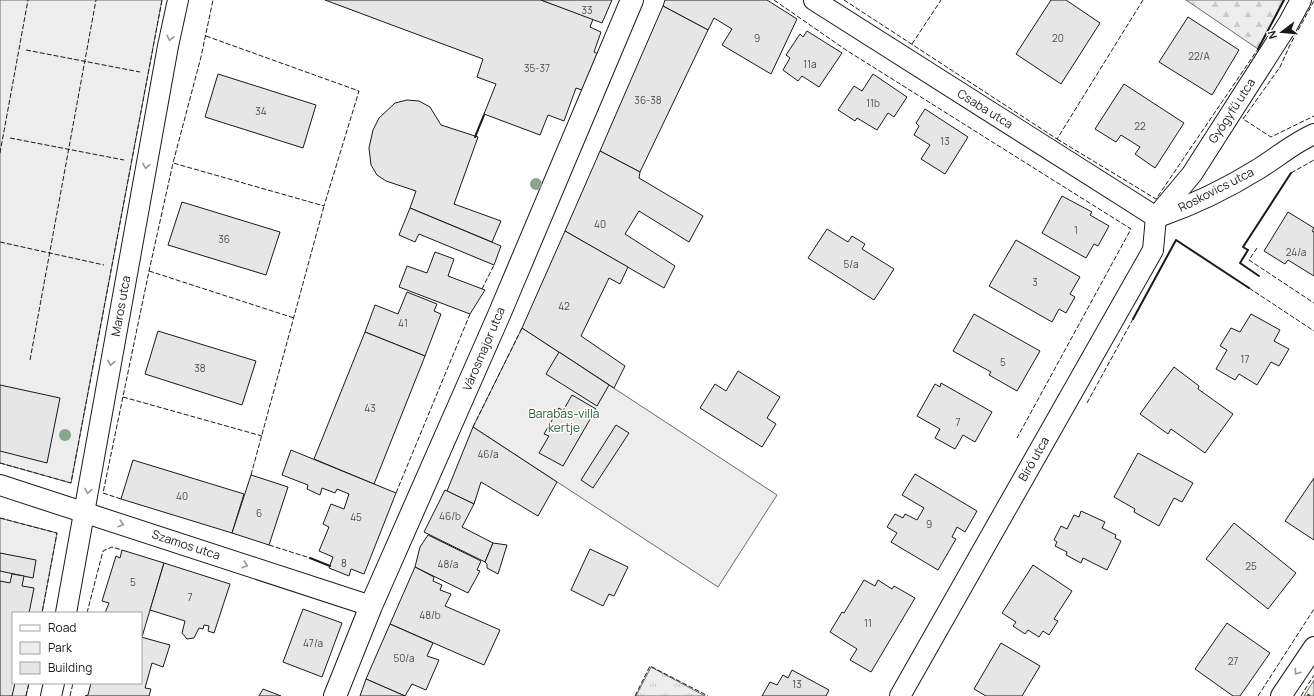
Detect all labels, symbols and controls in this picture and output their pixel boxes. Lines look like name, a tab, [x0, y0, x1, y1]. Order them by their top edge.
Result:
house number: 33	[581, 3, 593, 17]
north arrow	[1262, 12, 1302, 52]
text: N	[1264, 29, 1280, 41]
house number: 9	[754, 31, 760, 45]
house number: 20	[1052, 31, 1064, 45]
one-way arrow	[166, 35, 174, 41]
house number: 22/A	[1188, 49, 1210, 63]
house number: 11a	[803, 57, 817, 71]
house number: 35-37	[524, 61, 550, 75]
street label: Gyógyfű utca	[1204, 75, 1259, 147]
street label: Csaba utca	[954, 85, 1016, 132]
house number: 36-38	[634, 93, 662, 107]
house number: 11b	[866, 96, 880, 110]
house number: 34	[255, 104, 267, 118]
house number: 22	[1134, 119, 1146, 133]
house number: 13	[940, 134, 950, 148]
one-way arrow	[143, 163, 151, 169]
street label: Roskovics utca	[1175, 163, 1257, 216]
house number: 40	[594, 217, 606, 231]
house number: 1	[1074, 223, 1078, 237]
house number: 36	[218, 232, 230, 246]
house number: 24/a	[1286, 245, 1306, 259]
house number: 5/a	[844, 257, 858, 271]
street label: Maros utca	[107, 274, 134, 338]
house number: 3	[1032, 275, 1038, 289]
house number: 42	[558, 299, 570, 313]
street label: Városmajor utca	[458, 304, 509, 393]
house number: 41	[398, 316, 408, 330]
house number: 17	[1241, 352, 1249, 366]
house number: 5	[1000, 355, 1006, 369]
one-way arrow	[107, 360, 116, 366]
house number: 38	[194, 361, 206, 375]
house number: 43	[364, 401, 376, 415]
park label: Barabás-villa kertje	[528, 405, 600, 436]
house number: 7	[955, 415, 961, 429]
street label: Bíró utca	[1014, 433, 1053, 484]
house number: 46/a	[477, 447, 499, 461]
one-way arrow	[84, 488, 93, 494]
house number: 40	[176, 489, 188, 503]
house number: 6	[256, 506, 262, 520]
house number: 46/b	[439, 509, 461, 523]
house number: 45	[350, 510, 362, 524]
house number: 9	[926, 517, 932, 531]
one-way arrow	[118, 519, 125, 528]
street label: Szamos utca	[150, 525, 222, 564]
house number: 8	[341, 556, 347, 570]
house number: 48/a	[438, 557, 458, 571]
house number: 25	[1245, 559, 1257, 573]
one-way arrow	[241, 560, 248, 568]
house number: 5	[130, 575, 136, 589]
house number: 7	[187, 590, 193, 604]
house number: 48/b	[419, 608, 441, 622]
legend	[12, 612, 142, 684]
house number: 11	[864, 616, 872, 630]
text: Road	[48, 619, 76, 636]
house number: 47/a	[303, 636, 323, 650]
text: Park	[48, 639, 73, 656]
house number: 50/a	[393, 651, 415, 665]
house number: 27	[1228, 654, 1238, 668]
text: Building	[48, 659, 92, 676]
one-way arrow	[1295, 667, 1302, 674]
house number: 13	[792, 677, 802, 691]

